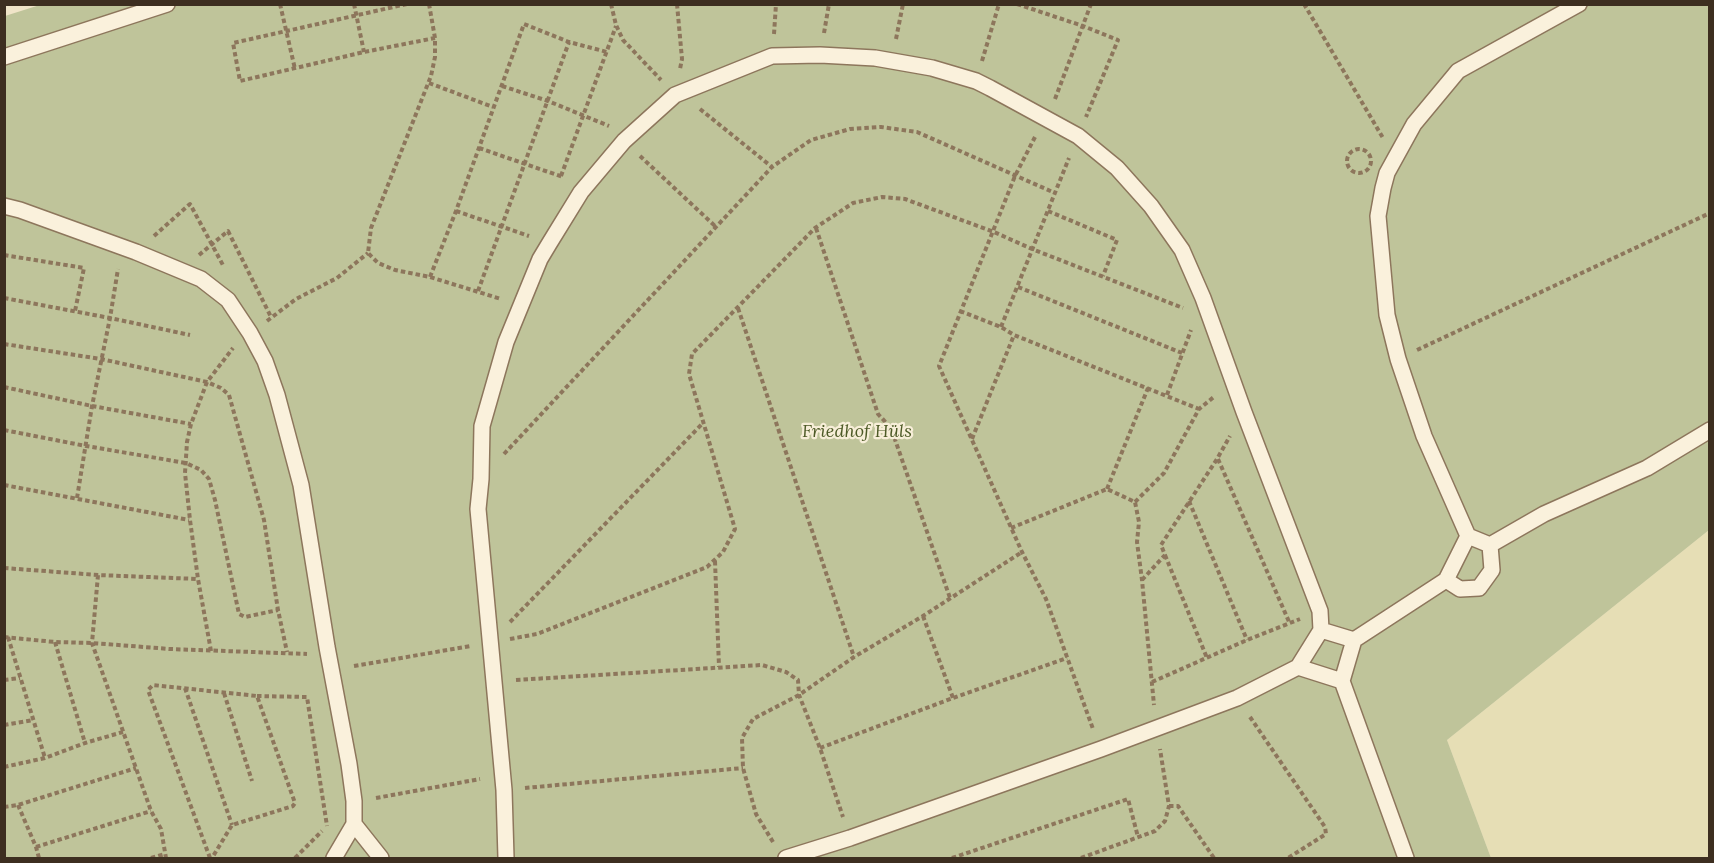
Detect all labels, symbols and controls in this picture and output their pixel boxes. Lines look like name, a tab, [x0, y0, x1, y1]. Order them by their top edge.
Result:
park label: Friedhof Hüls	[802, 421, 912, 443]

